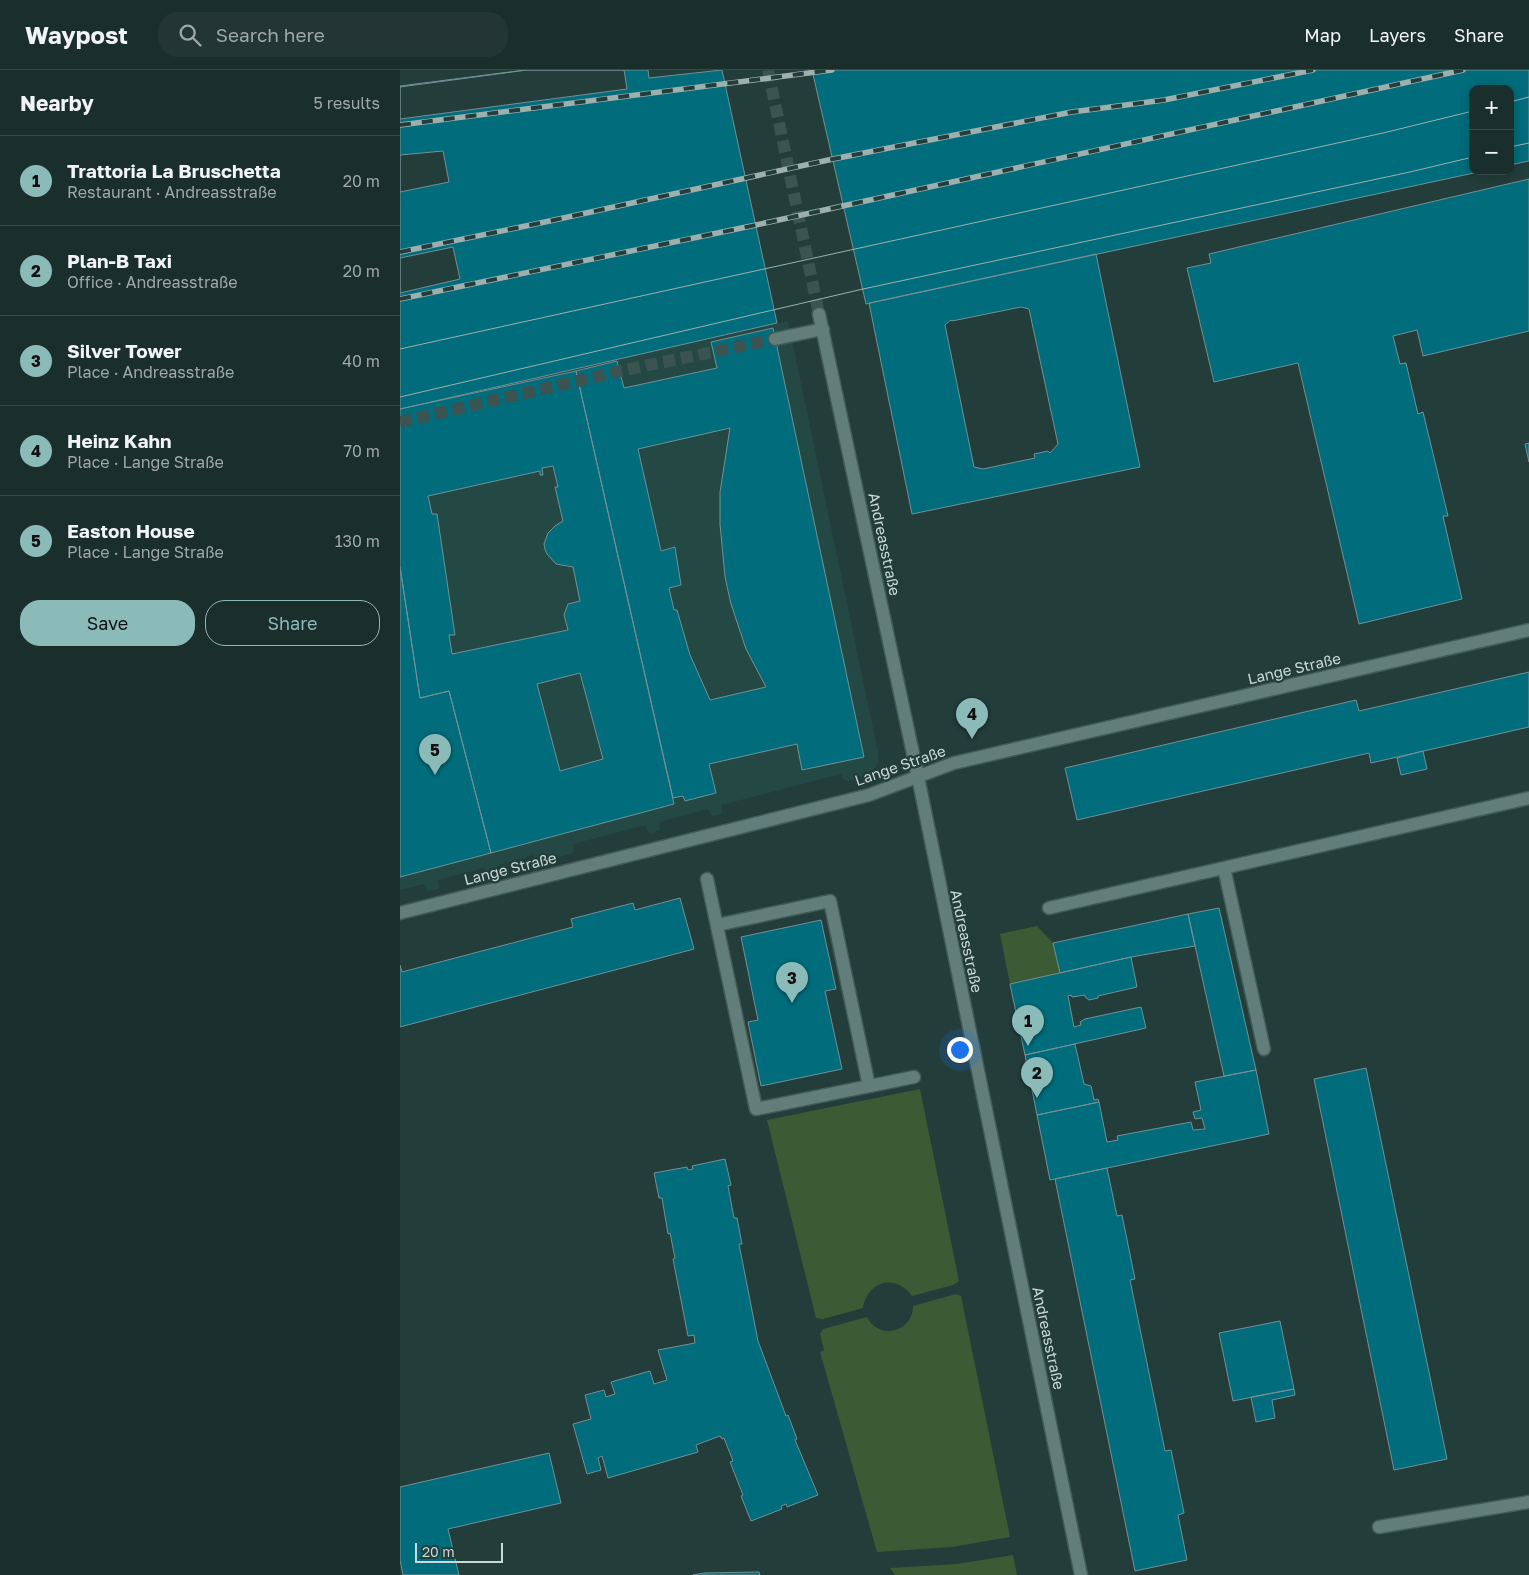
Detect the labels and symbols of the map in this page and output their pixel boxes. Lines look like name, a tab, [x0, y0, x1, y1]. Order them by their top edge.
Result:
street label: Andreasstraße	[865, 491, 905, 597]
street label: Lange Straße	[1246, 648, 1343, 687]
pin: 4	[956, 698, 988, 739]
pin: 5	[419, 734, 451, 775]
street label: Lange Straße	[852, 741, 948, 789]
street label: Lange Straße	[462, 848, 559, 888]
street label: Andreasstraße	[947, 888, 987, 994]
pin: 3	[776, 962, 808, 1003]
pin: 1	[1012, 1005, 1044, 1046]
your location	[947, 1037, 973, 1063]
pin: 2	[1021, 1057, 1053, 1098]
street label: Andreasstraße	[1029, 1285, 1069, 1391]
scale bar	[415, 1540, 502, 1563]

